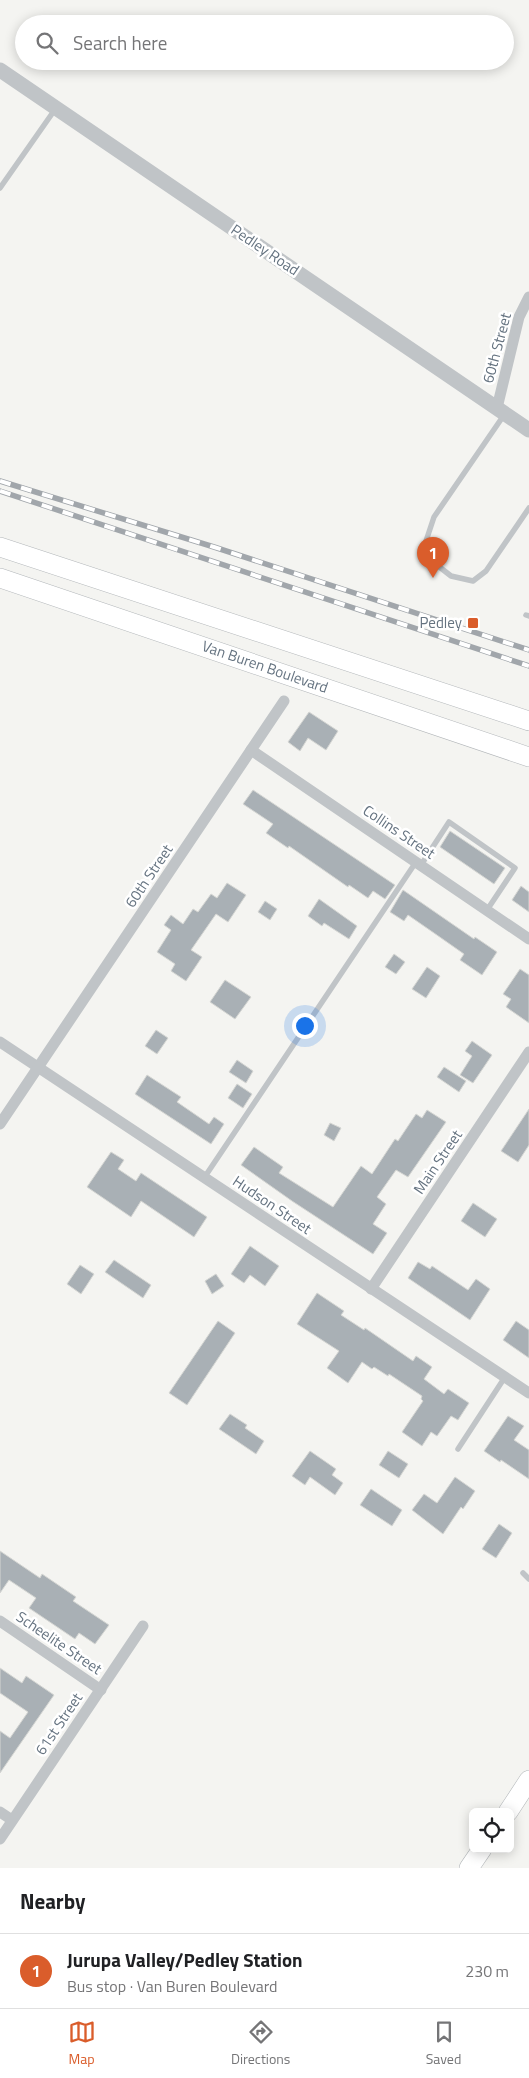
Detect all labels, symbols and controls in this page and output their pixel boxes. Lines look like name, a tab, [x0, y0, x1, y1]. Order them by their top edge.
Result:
search box	[15, 15, 514, 70]
text: Search here	[73, 28, 167, 57]
icon: search	[33, 29, 61, 57]
street label: Pedley Road	[226, 218, 304, 281]
street label: 60th Street	[476, 309, 517, 386]
pin: 1	[417, 537, 449, 578]
place label: Pedley	[420, 611, 462, 634]
marker: Pedley	[466, 616, 480, 630]
street label: Van Buren Boulevard	[199, 634, 331, 699]
street label: Collins Street	[358, 799, 441, 865]
street label: 60th Street	[119, 839, 179, 912]
your location	[292, 1013, 318, 1039]
street label: Main Street	[408, 1124, 468, 1199]
street label: Hudson Street	[228, 1170, 317, 1240]
street label: Scheelite Street	[12, 1605, 108, 1680]
street label: 61st Street	[29, 1687, 88, 1760]
map controls	[469, 1808, 514, 1853]
button: locate	[469, 1808, 514, 1853]
text: Nearby	[20, 1885, 85, 1917]
text: Jurupa Valley/Pedley Station	[67, 1945, 303, 1974]
text: 1	[32, 1959, 40, 1983]
text: 230 m	[465, 1959, 509, 1983]
text: Bus stop · Van Buren Boulevard	[67, 1974, 278, 1998]
tab: Map	[68, 2018, 96, 2069]
tab: Directions	[231, 2018, 290, 2069]
tab: Saved	[426, 2018, 461, 2069]

